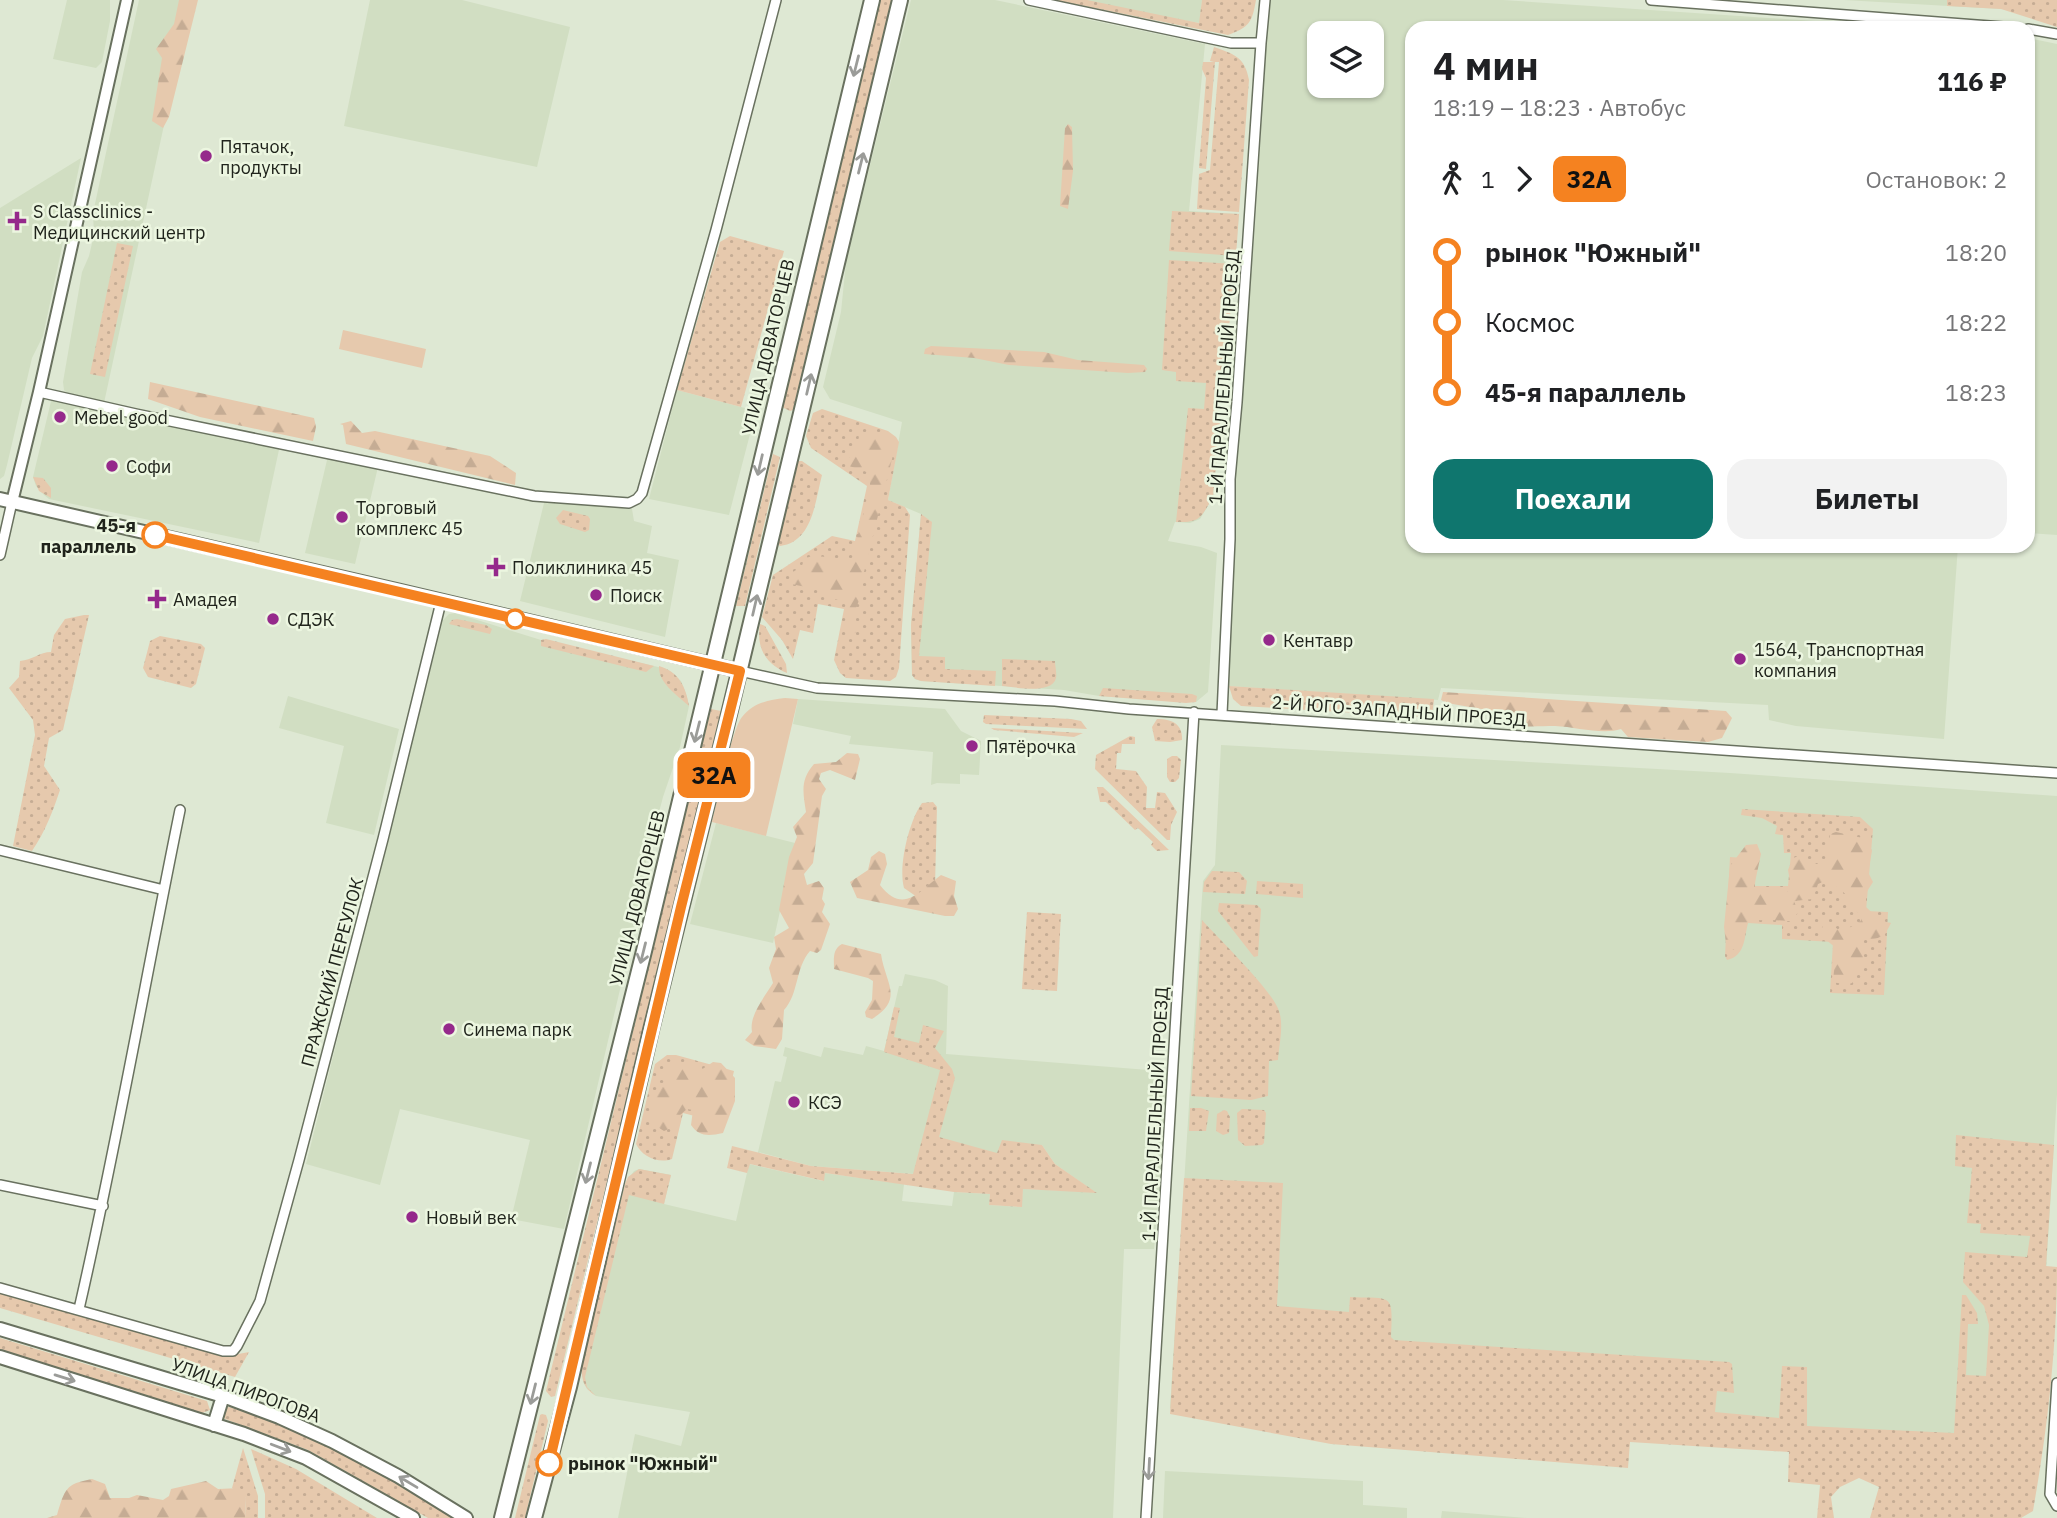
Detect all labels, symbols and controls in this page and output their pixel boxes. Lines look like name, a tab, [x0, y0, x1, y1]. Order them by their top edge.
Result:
map controls	[1307, 21, 1384, 98]
button: layers	[1307, 21, 1384, 98]
text: 4 мин	[1433, 41, 1539, 90]
one-way arrow	[849, 54, 862, 77]
text: 116 ₽	[1937, 64, 2007, 98]
text: 18:19 – 18:23 · Автобус	[1433, 92, 1686, 122]
place label: Пятачок, продукты	[220, 135, 302, 179]
marker: Пятачок, продукты	[198, 148, 214, 164]
one-way arrow	[855, 152, 868, 174]
icon: walk	[1433, 160, 1471, 198]
icon: forward	[1505, 160, 1543, 198]
text: 32A	[1567, 163, 1612, 195]
text: 1	[1481, 164, 1495, 194]
text: Остановок: 2	[1866, 164, 2007, 194]
place label: S Classclinics - Медицинский центр	[33, 200, 205, 244]
marker: S Classclinics - Медицинский центр	[7, 211, 27, 231]
text: рынок "Южный"	[1485, 235, 1701, 269]
text: 18:20	[1945, 237, 2007, 267]
street label: 1-Й ПАРАЛЛЕЛЬНЫЙ ПРОЕЗД	[1204, 249, 1244, 505]
street label: УЛИЦА ДОВАТОРЦЕВ	[737, 257, 799, 437]
text: Космос	[1485, 305, 1575, 339]
text: 18:22	[1945, 307, 2007, 337]
one-way arrow	[802, 373, 816, 396]
text: 45-я параллель	[1485, 375, 1686, 409]
text: 18:23	[1945, 377, 2007, 407]
place label: Mebel good	[74, 406, 168, 429]
marker: Mebel good	[52, 409, 68, 425]
one-way arrow	[753, 453, 766, 476]
place label: Софи	[126, 455, 171, 478]
marker: Софи	[104, 458, 120, 474]
button: Поехали	[1433, 459, 1713, 539]
button: Билеты	[1727, 459, 2007, 539]
place label: Торговый комплекс 45	[356, 496, 463, 540]
marker: Торговый комплекс 45	[334, 509, 350, 525]
place label: 45-я параллель	[41, 514, 136, 558]
marker: 45-я параллель	[142, 522, 168, 548]
place label: Поликлиника 45	[512, 556, 652, 579]
marker: Поликлиника 45	[486, 557, 506, 577]
place label: Поиск	[610, 584, 662, 607]
marker: Поиск	[588, 587, 604, 603]
place label: Амадея	[173, 588, 237, 611]
marker: Амадея	[147, 589, 167, 609]
one-way arrow	[748, 594, 762, 617]
place label: СДЭК	[287, 608, 335, 631]
unlabelled marker	[505, 609, 525, 629]
marker: СДЭК	[265, 611, 281, 627]
place label: Кентавр	[1283, 629, 1353, 652]
marker: Кентавр	[1261, 632, 1277, 648]
place label: 1564, Транспортная компания	[1754, 638, 1924, 682]
marker: 1564, Транспортная компания	[1732, 651, 1748, 667]
street label: 2-Й ЮГО-ЗАПАДНЫЙ ПРОЕЗД	[1271, 691, 1527, 731]
one-way arrow	[690, 720, 703, 742]
place label: Пятёрочка	[986, 735, 1076, 758]
marker: Пятёрочка	[964, 738, 980, 754]
line badge: 32A	[674, 752, 754, 798]
text: 32A	[691, 759, 737, 791]
street label: УЛИЦА ДОВАТОРЦЕВ	[604, 808, 670, 988]
street label: ПРАЖСКИЙ ПЕРЕУЛОК	[296, 875, 368, 1069]
one-way arrow	[636, 941, 649, 963]
street label: 1-Й ПАРАЛЛЕЛЬНЫЙ ПРОЕЗД	[1137, 986, 1173, 1242]
place label: Синема парк	[463, 1018, 572, 1041]
marker: Синема парк	[441, 1021, 457, 1037]
place label: КСЭ	[808, 1091, 842, 1114]
marker: КСЭ	[786, 1094, 802, 1110]
one-way arrow	[581, 1162, 594, 1184]
place label: Новый век	[426, 1206, 517, 1229]
marker: Новый век	[404, 1209, 420, 1225]
street label: УЛИЦА ПИРОГОВА	[168, 1352, 324, 1428]
one-way arrow	[54, 1372, 76, 1385]
one-way arrow	[526, 1382, 540, 1405]
one-way arrow	[270, 1443, 292, 1456]
marker: рынок "Южный"	[536, 1450, 562, 1476]
place label: рынок "Южный"	[568, 1452, 718, 1475]
one-way arrow	[1142, 1457, 1155, 1480]
one-way arrow	[399, 1475, 418, 1490]

